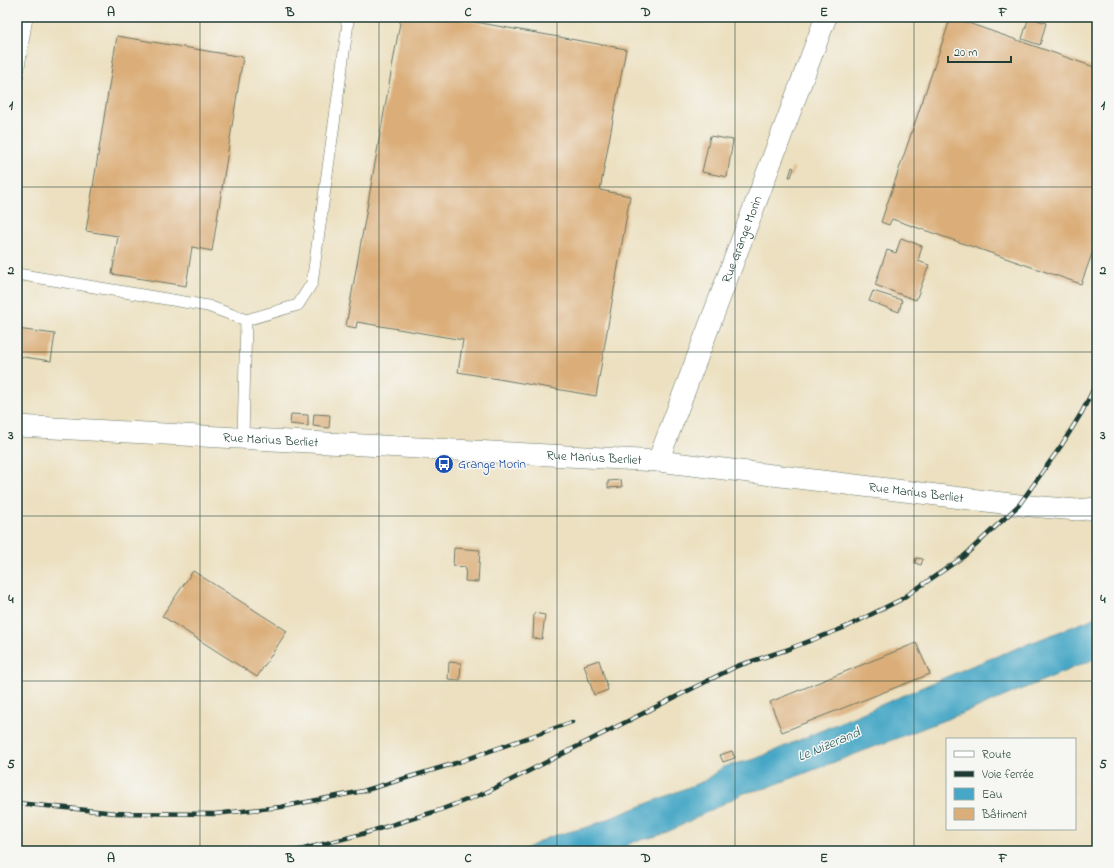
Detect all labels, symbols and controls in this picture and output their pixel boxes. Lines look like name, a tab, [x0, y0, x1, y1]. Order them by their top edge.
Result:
text: A	[107, 3, 115, 22]
text: B	[285, 3, 295, 22]
text: C	[464, 3, 472, 22]
text: D	[640, 3, 651, 22]
text: E	[820, 3, 828, 22]
text: F	[998, 3, 1008, 22]
scale bar	[948, 38, 1011, 64]
text: 20 m	[954, 44, 977, 62]
text: 1	[9, 96, 14, 115]
text: 1	[1101, 96, 1106, 115]
street label: Rue Grange Morin	[717, 193, 767, 286]
text: 2	[7, 261, 15, 280]
text: 2	[1099, 261, 1107, 280]
text: 3	[7, 426, 14, 445]
text: 3	[1099, 426, 1106, 445]
street label: Rue Marius Berliet	[222, 428, 320, 452]
street label: Rue Marius Berliet	[546, 445, 643, 470]
bus stop icon: Grange Morin	[433, 453, 455, 475]
place label: Grange Morin	[458, 455, 526, 475]
street label: Rue Marius Berliet	[868, 477, 965, 508]
text: 4	[7, 590, 14, 609]
text: 4	[1099, 590, 1106, 609]
water label: Le Nizerand	[795, 722, 864, 768]
legend	[946, 738, 1076, 830]
text: Route	[982, 746, 1012, 764]
text: 5	[7, 755, 15, 774]
text: 5	[1099, 755, 1107, 774]
text: Voie ferrée	[981, 766, 1034, 784]
text: Eau	[982, 786, 1003, 804]
text: Bâtiment	[981, 806, 1027, 824]
text: A	[107, 849, 115, 868]
text: B	[285, 849, 295, 868]
text: C	[464, 849, 472, 868]
text: D	[640, 849, 651, 868]
text: E	[820, 849, 828, 868]
text: F	[998, 849, 1008, 868]

